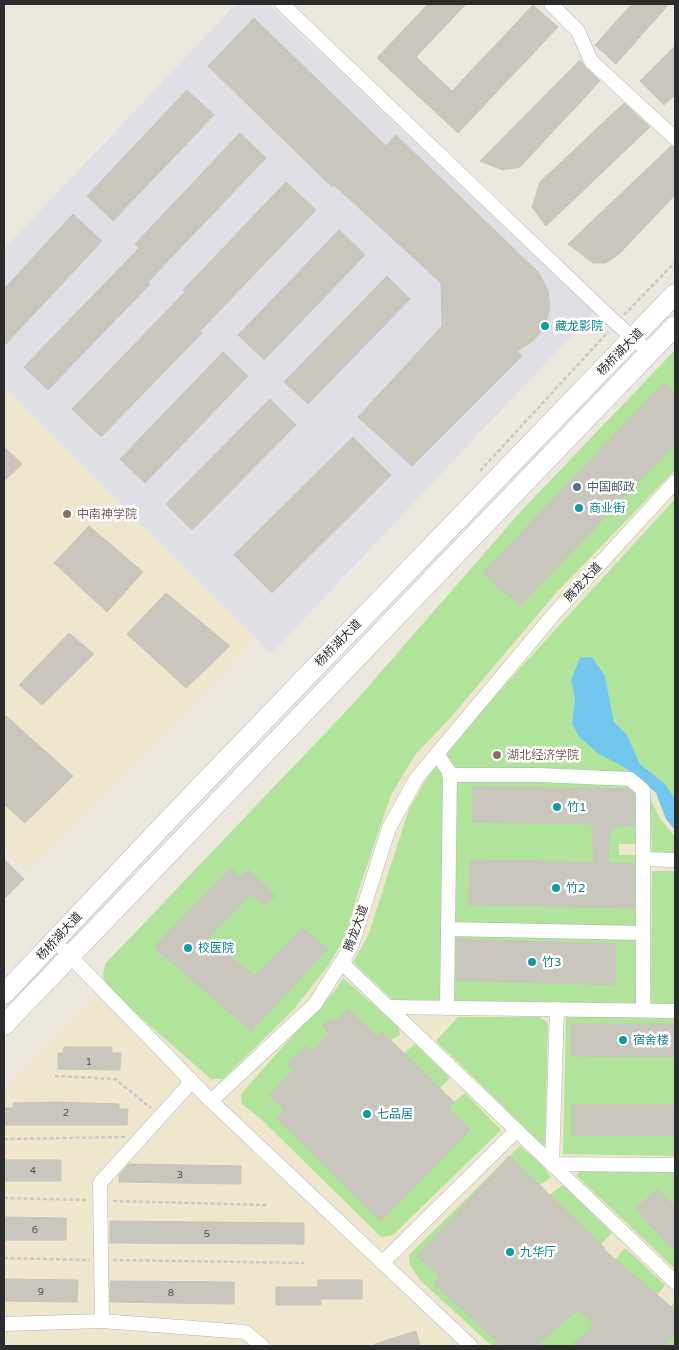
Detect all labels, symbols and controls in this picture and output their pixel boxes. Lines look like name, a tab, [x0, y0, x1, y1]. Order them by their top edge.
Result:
place label: 藏龙影院	[555, 319, 603, 333]
marker: 藏龙影院	[539, 320, 551, 332]
street label: 杨桥湖大道	[594, 326, 646, 378]
place label: 中国邮政	[587, 480, 635, 494]
marker: 中国邮政	[571, 481, 583, 493]
place label: 商业街	[589, 501, 625, 515]
marker: 商业街	[573, 502, 585, 514]
place label: 中南神学院	[77, 507, 137, 521]
marker: 中南神学院	[61, 508, 73, 520]
street label: 腾龙大道	[562, 560, 604, 604]
street label: 杨桥湖大道	[312, 617, 364, 669]
place label: 湖北经济学院	[507, 748, 579, 762]
marker: 湖北经济学院	[491, 749, 503, 761]
place label: 竹1	[567, 800, 587, 814]
marker: 竹1	[551, 801, 563, 813]
place label: 竹2	[566, 881, 586, 895]
marker: 竹2	[550, 882, 562, 894]
street label: 腾龙大道	[341, 903, 371, 953]
street label: 杨桥湖大道	[33, 909, 85, 963]
place label: 校医院	[198, 941, 234, 955]
marker: 校医院	[182, 942, 194, 954]
place label: 竹3	[542, 955, 562, 969]
marker: 竹3	[526, 956, 538, 968]
place label: 宿舍楼	[633, 1033, 669, 1047]
marker: 宿舍楼	[617, 1034, 629, 1046]
house number: 1	[86, 1056, 92, 1068]
house number: 2	[63, 1107, 69, 1119]
place label: 七品居	[377, 1107, 413, 1121]
marker: 七品居	[361, 1108, 373, 1120]
house number: 4	[30, 1165, 36, 1177]
house number: 3	[177, 1169, 183, 1181]
house number: 6	[32, 1224, 38, 1236]
house number: 5	[204, 1228, 210, 1240]
place label: 九华厅	[520, 1245, 556, 1259]
marker: 九华厅	[504, 1246, 516, 1258]
house number: 9	[38, 1286, 44, 1298]
house number: 8	[168, 1287, 174, 1299]

